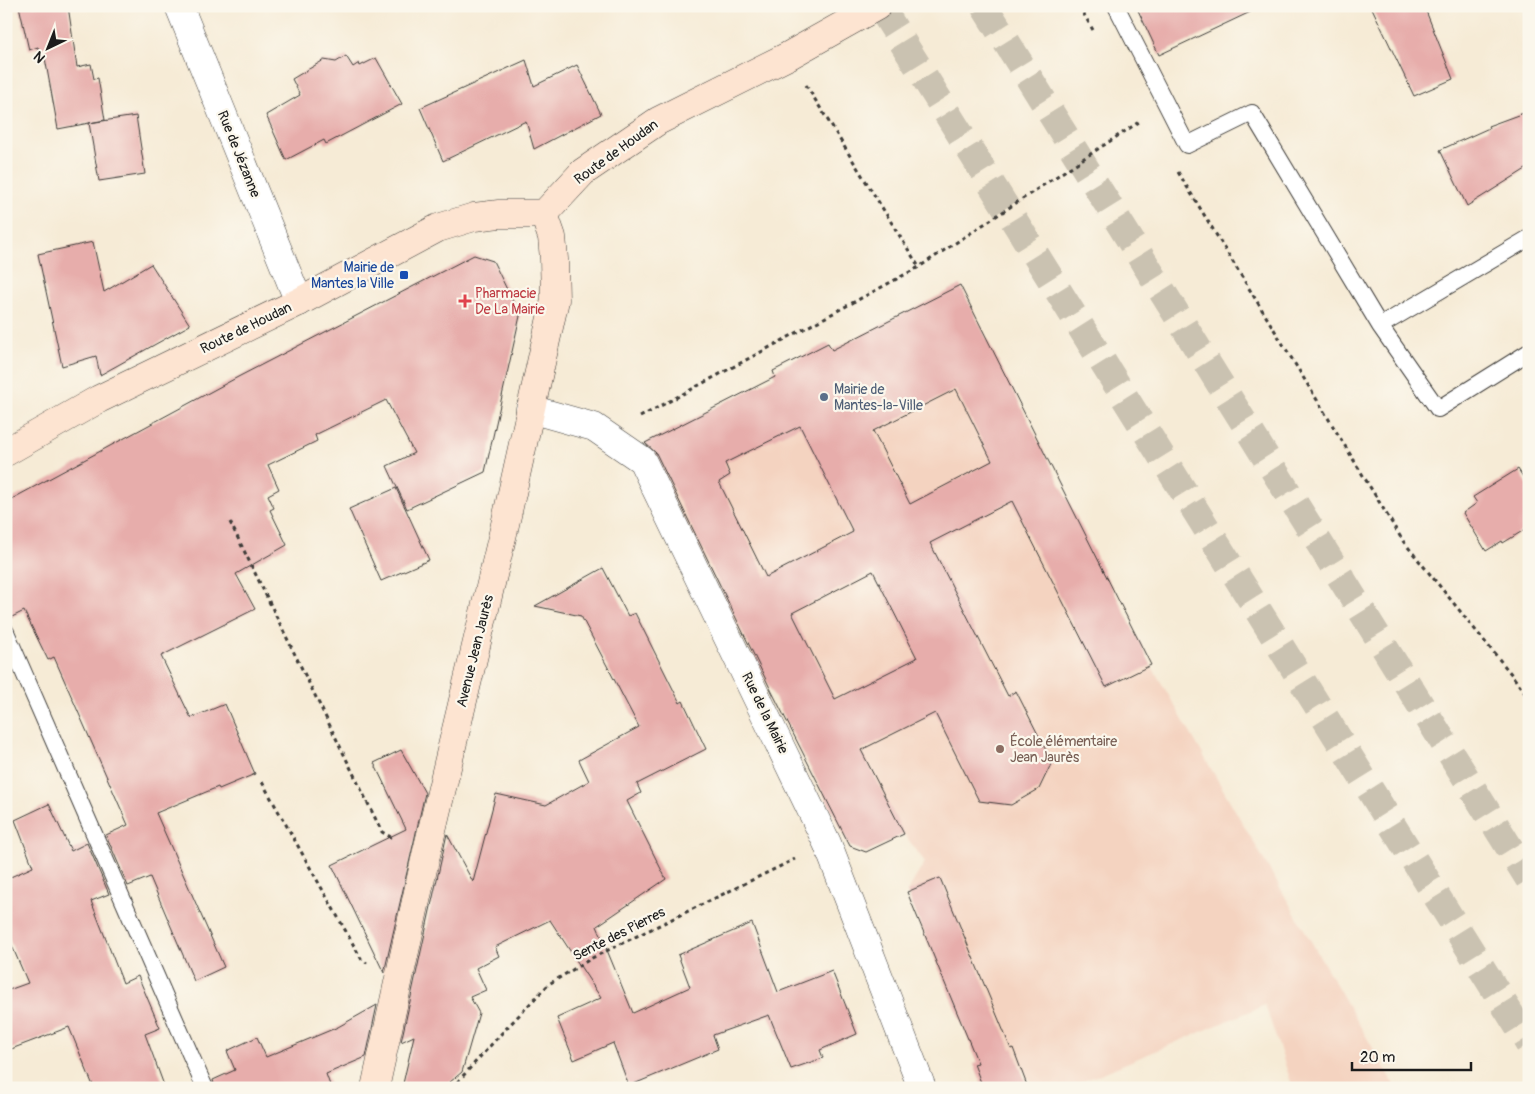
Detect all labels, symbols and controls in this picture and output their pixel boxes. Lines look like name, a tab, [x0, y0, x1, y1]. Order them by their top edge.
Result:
north arrow	[22, 22, 72, 72]
text: N	[30, 48, 49, 67]
street label: Rue de Jézanne	[214, 108, 264, 200]
street label: Route de Houdan	[571, 116, 661, 188]
place label: Mairie de Mantes la Ville	[311, 259, 394, 292]
marker: Mairie de Mantes la Ville	[398, 269, 410, 281]
place label: Pharmacie De La Mairie	[475, 285, 545, 318]
marker: Pharmacie De La Mairie	[459, 295, 471, 307]
street label: Route de Houdan	[198, 299, 295, 357]
place label: Mairie de Mantes-la-Ville	[834, 381, 923, 414]
marker: Mairie de Mantes-la-Ville	[818, 391, 830, 403]
street label: Avenue Jean Jaurès	[453, 592, 497, 709]
street label: Rue de la Mairie	[738, 670, 792, 757]
place label: École élémentaire Jean Jaurès	[1010, 732, 1117, 766]
marker: École élémentaire Jean Jaurès	[994, 743, 1006, 755]
street label: Sente des Pierres	[570, 903, 669, 965]
scale bar	[1352, 1039, 1471, 1071]
text: 20 m	[1360, 1048, 1395, 1067]

